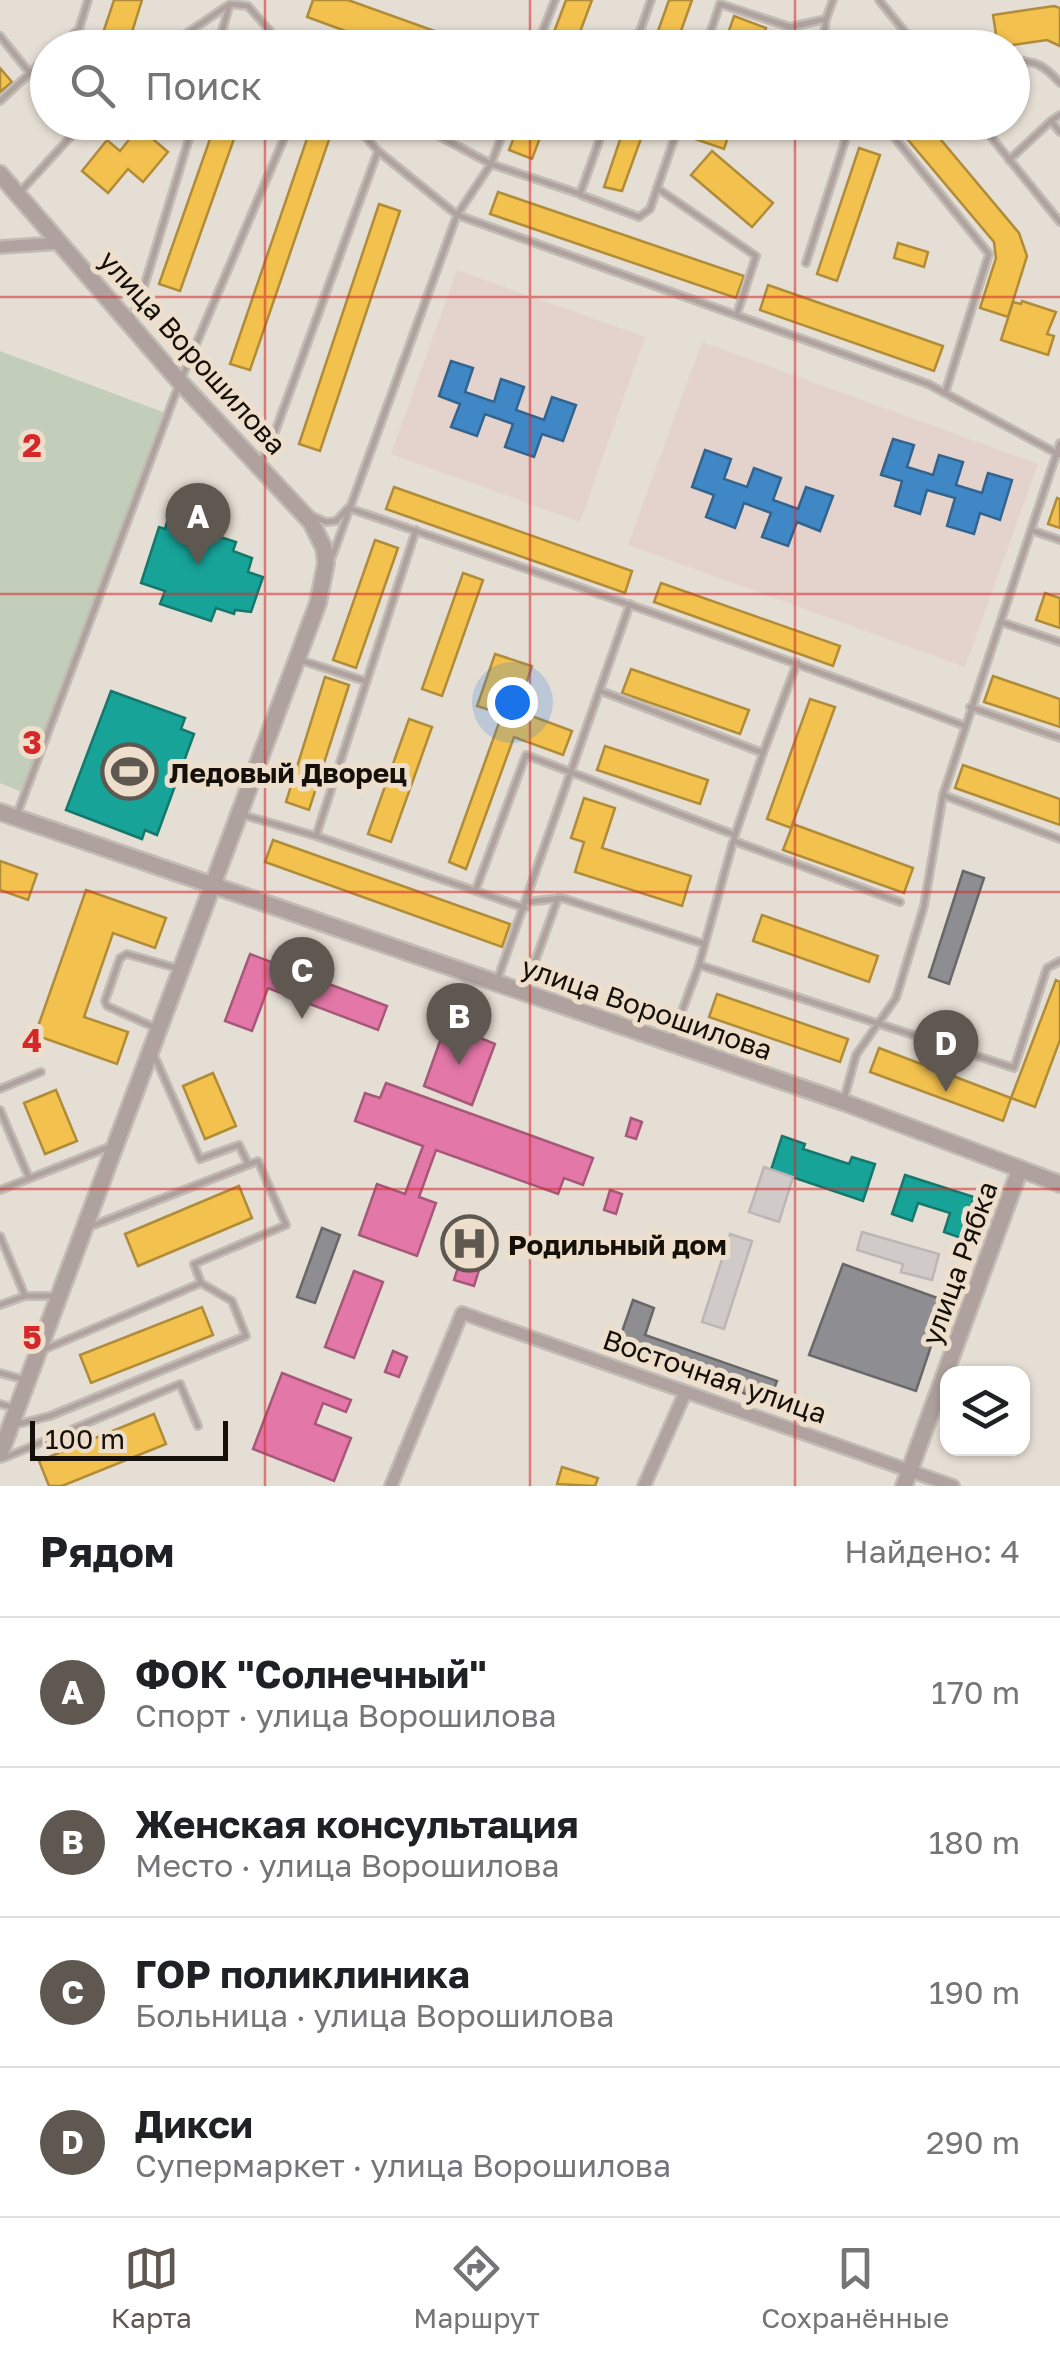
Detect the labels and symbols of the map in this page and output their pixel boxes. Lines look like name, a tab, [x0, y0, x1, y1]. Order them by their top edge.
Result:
street label: улица Ворошилова	[93, 243, 293, 461]
text: 2	[22, 426, 42, 464]
pin: A	[166, 482, 230, 565]
your location	[487, 677, 538, 728]
text: 3	[22, 723, 42, 761]
sports icon: Ледовый Дворец	[100, 742, 160, 802]
place label: Ледовый Дворец	[169, 756, 407, 789]
pin: C	[270, 936, 334, 1019]
street label: улица Ворошилова	[517, 950, 777, 1066]
pin: B	[426, 982, 492, 1065]
pin: D	[914, 1010, 978, 1092]
text: 4	[22, 1021, 42, 1059]
street label: улица Рябка	[914, 1177, 1004, 1349]
hospital icon: Родильный дом	[439, 1214, 499, 1274]
place label: Родильный дом	[508, 1228, 727, 1261]
text: 5	[22, 1318, 42, 1356]
street label: Восточная улица	[599, 1322, 831, 1430]
scale bar	[30, 1416, 228, 1460]

